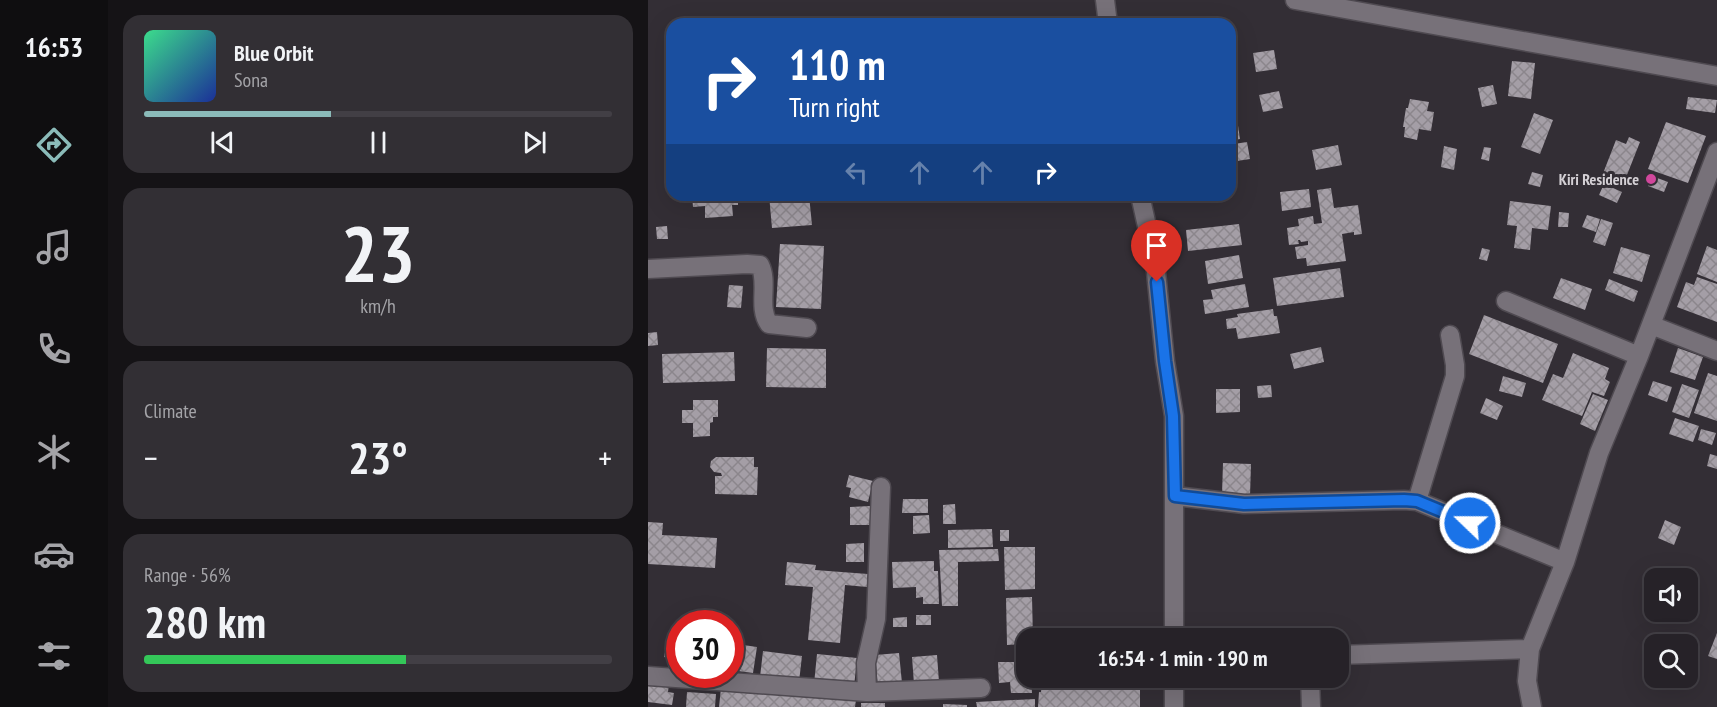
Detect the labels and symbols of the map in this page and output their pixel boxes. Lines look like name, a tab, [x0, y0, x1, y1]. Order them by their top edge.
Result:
place label: Kiri Residence	[1559, 169, 1639, 189]
marker: Kiri Residence	[1644, 172, 1658, 186]
pin	[1131, 220, 1182, 282]
position arrow	[1438, 491, 1502, 555]
speed limit sign: 30	[666, 610, 744, 688]

